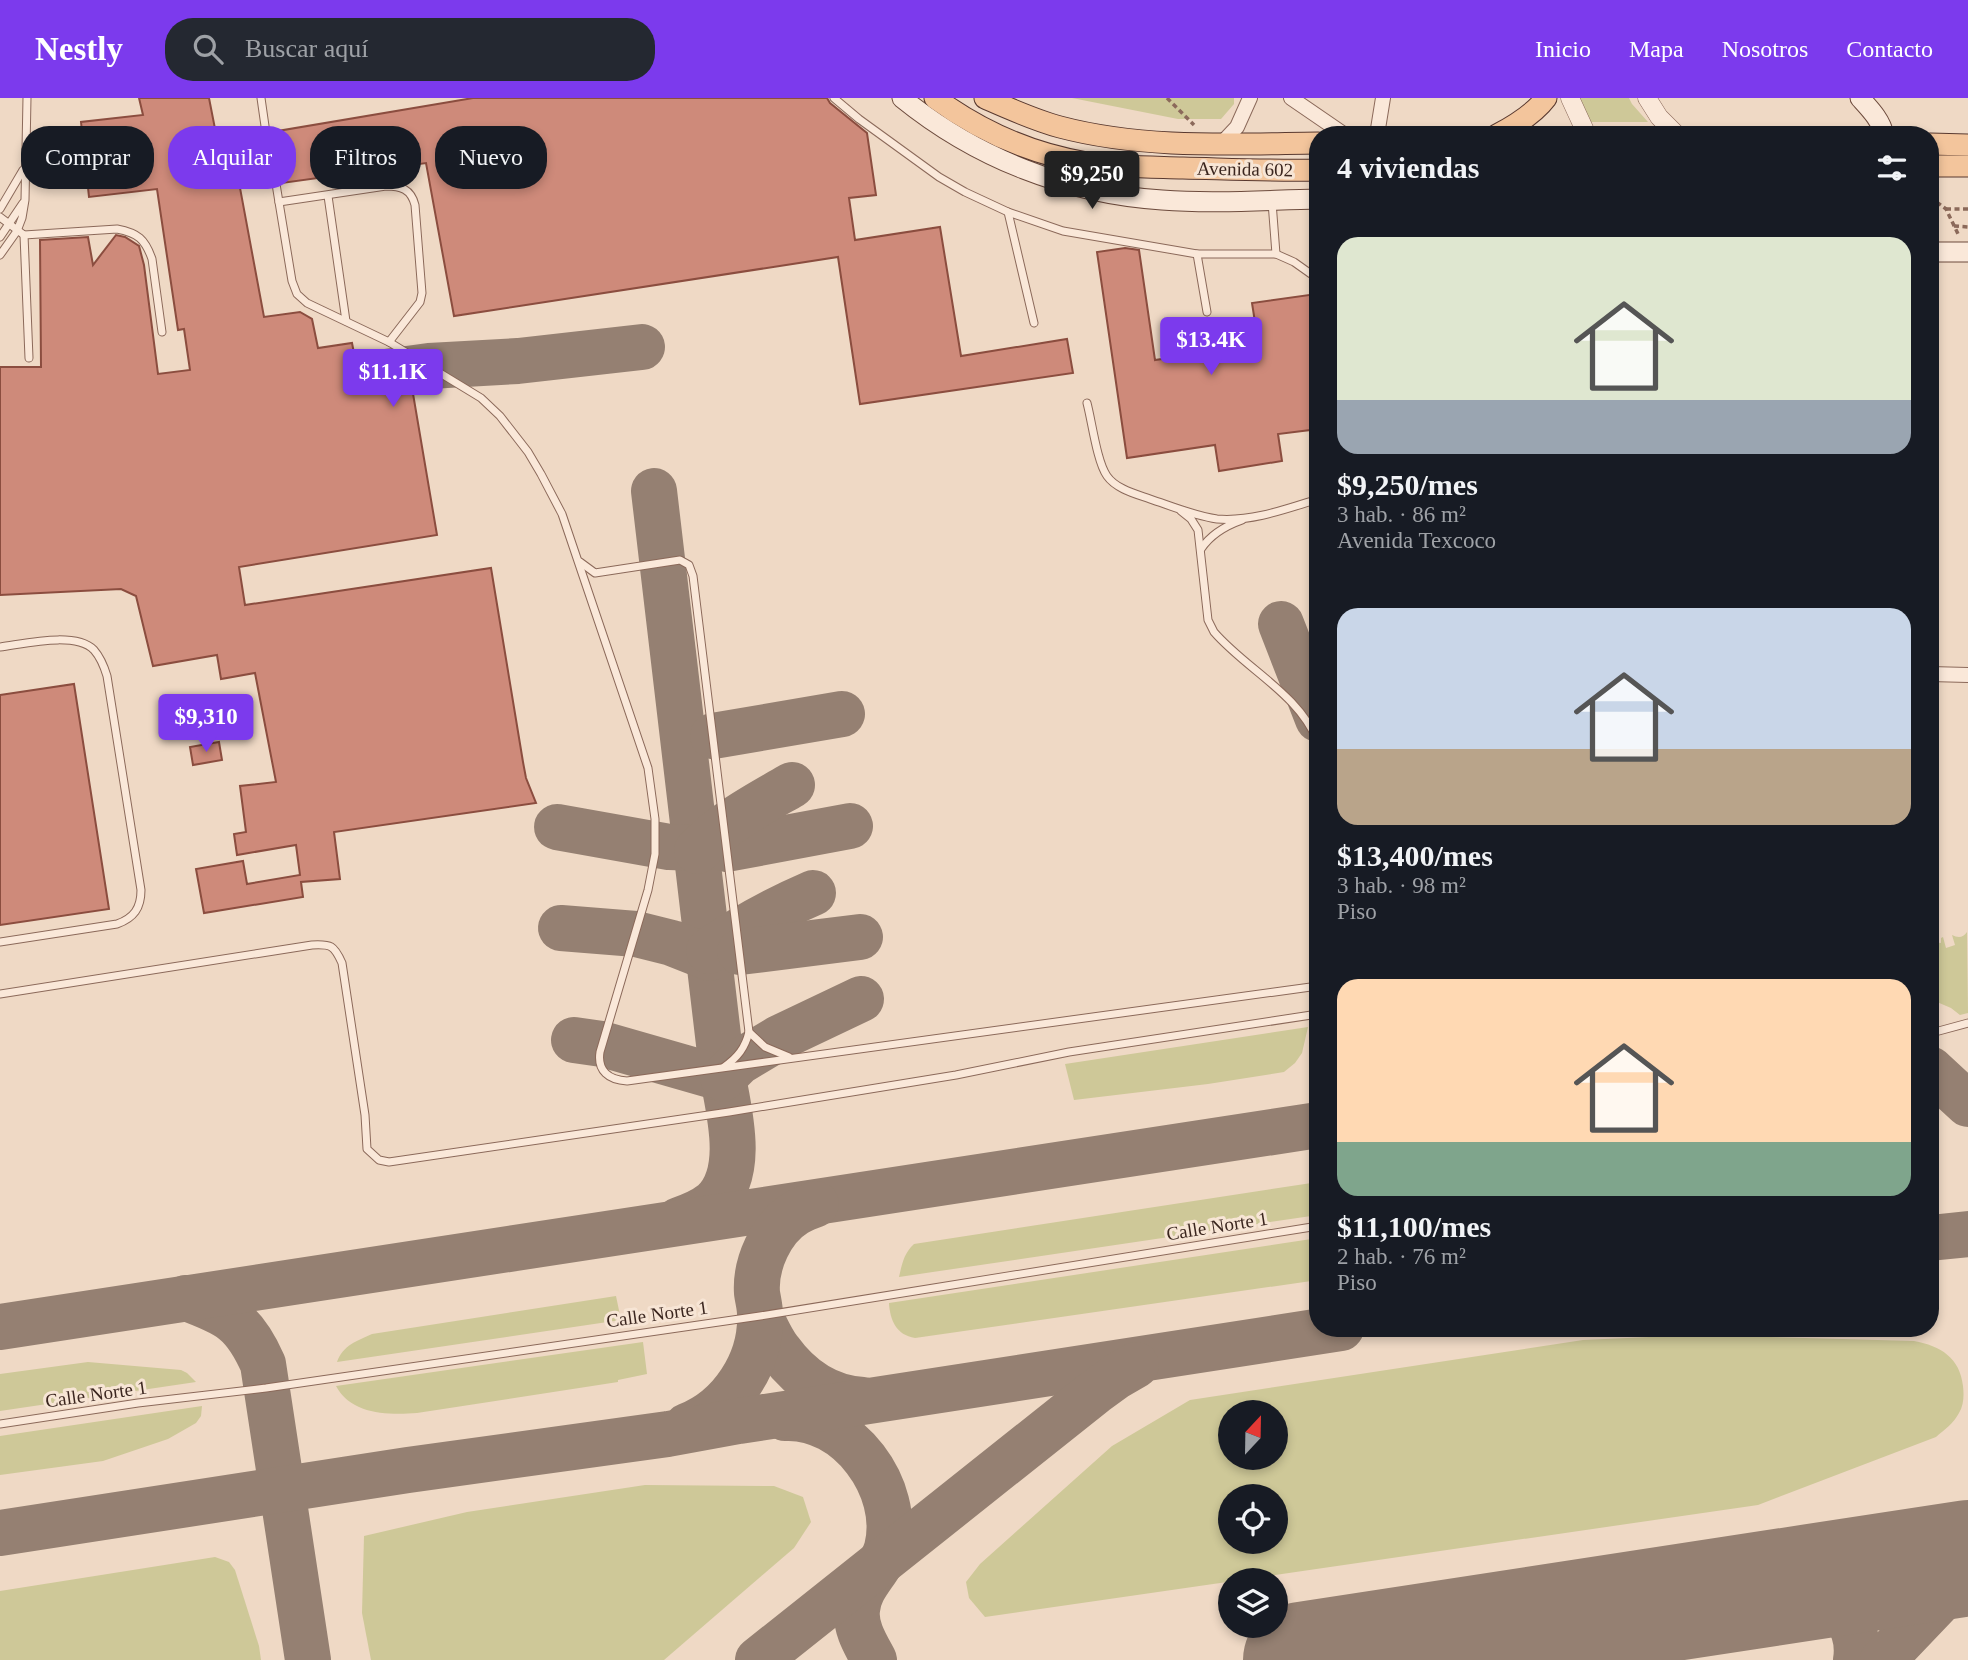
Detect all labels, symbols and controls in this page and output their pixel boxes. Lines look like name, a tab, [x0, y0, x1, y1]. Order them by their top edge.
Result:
search box	[165, 18, 655, 81]
icon: search	[189, 30, 227, 68]
text: Nestly	[35, 31, 123, 67]
text: Buscar aquí	[245, 34, 368, 63]
text: Inicio	[1535, 36, 1591, 62]
text: Mapa	[1629, 36, 1684, 62]
text: Nosotros	[1722, 36, 1808, 62]
text: Contacto	[1846, 36, 1933, 62]
chip: Comprar	[21, 126, 154, 189]
chip: Alquilar	[168, 126, 296, 189]
chip: Filtros	[310, 126, 421, 189]
chip: Nuevo	[435, 126, 547, 189]
icon: filters	[1873, 149, 1911, 187]
text: 4 viviendas	[1337, 151, 1480, 184]
pin: $9,250	[1035, 152, 1149, 211]
street label: Avenida 602	[1197, 158, 1293, 180]
text: $9,250	[1060, 161, 1124, 186]
icon: home	[1561, 283, 1687, 409]
pin: $13.4K	[1154, 317, 1268, 377]
text: $13.4K	[1176, 327, 1246, 352]
pin: $11.1K	[336, 350, 450, 409]
text: $11.1K	[359, 359, 427, 384]
text: $9,250/mes	[1337, 468, 1478, 501]
text: 3 hab. · 86 m²	[1337, 502, 1466, 527]
text: Avenida Texcoco	[1337, 528, 1496, 553]
icon: home	[1561, 654, 1687, 780]
pin: $9,310	[149, 694, 263, 754]
text: $9,310	[174, 704, 238, 729]
text: $13,400/mes	[1337, 839, 1493, 872]
text: 3 hab. · 98 m²	[1337, 873, 1466, 898]
text: Piso	[1337, 899, 1377, 924]
icon: home	[1561, 1025, 1687, 1151]
street label: Calle Norte 1	[1165, 1208, 1269, 1244]
text: $11,100/mes	[1337, 1210, 1491, 1243]
text: 2 hab. · 76 m²	[1337, 1244, 1466, 1269]
text: Piso	[1337, 1270, 1377, 1295]
street label: Calle Norte 1	[605, 1296, 709, 1332]
street label: Calle Norte 1	[44, 1376, 148, 1412]
north arrow	[1218, 1400, 1288, 1470]
map controls	[1218, 1400, 1288, 1638]
button: locate	[1218, 1484, 1288, 1554]
button: layers	[1218, 1568, 1288, 1638]

